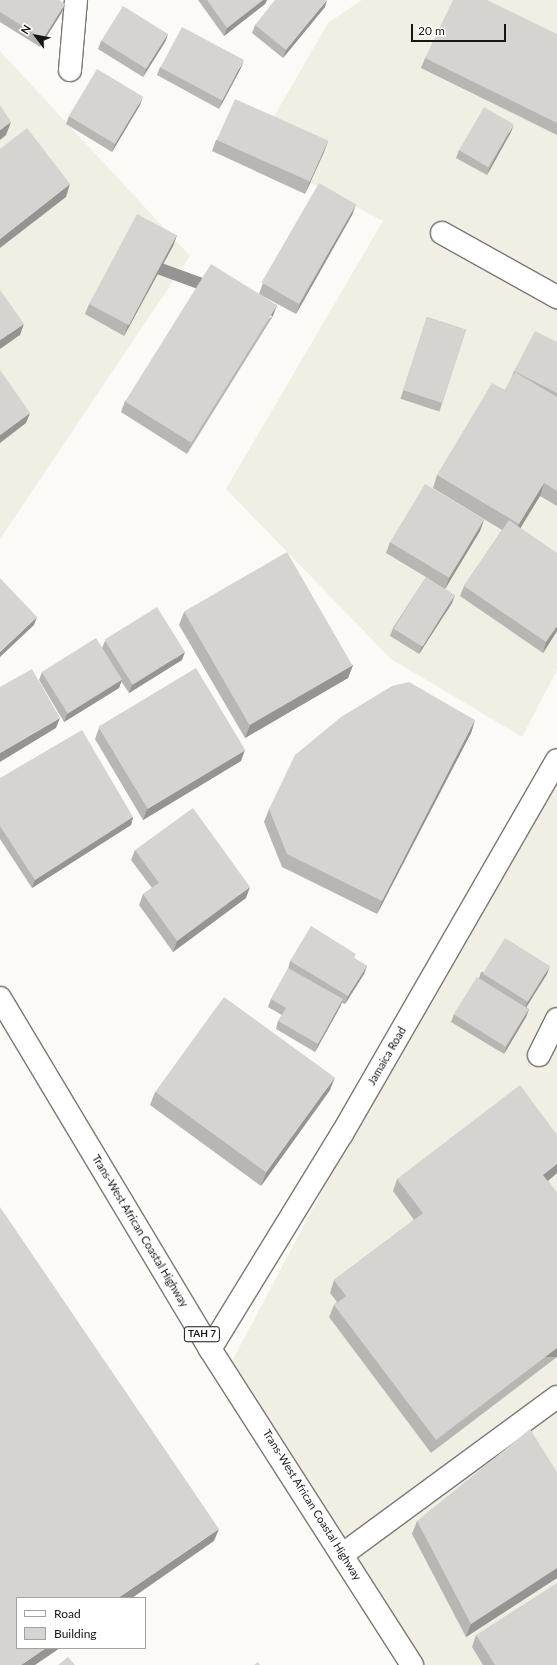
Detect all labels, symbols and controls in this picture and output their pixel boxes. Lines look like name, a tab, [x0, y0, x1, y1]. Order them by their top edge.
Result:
north arrow	[16, 16, 56, 56]
scale bar	[413, 16, 508, 42]
text: N	[18, 22, 33, 36]
text: 20 m	[418, 23, 445, 38]
street label: Jamaica Road	[365, 1025, 409, 1087]
street label: Trans-West African Coastal Highway	[89, 1152, 191, 1310]
road number: TAH 7	[183, 1326, 221, 1342]
street label: Trans-West African Coastal Highway	[260, 1427, 364, 1583]
legend	[16, 1597, 146, 1649]
text: Road	[54, 1606, 81, 1621]
text: Building	[54, 1626, 97, 1641]

